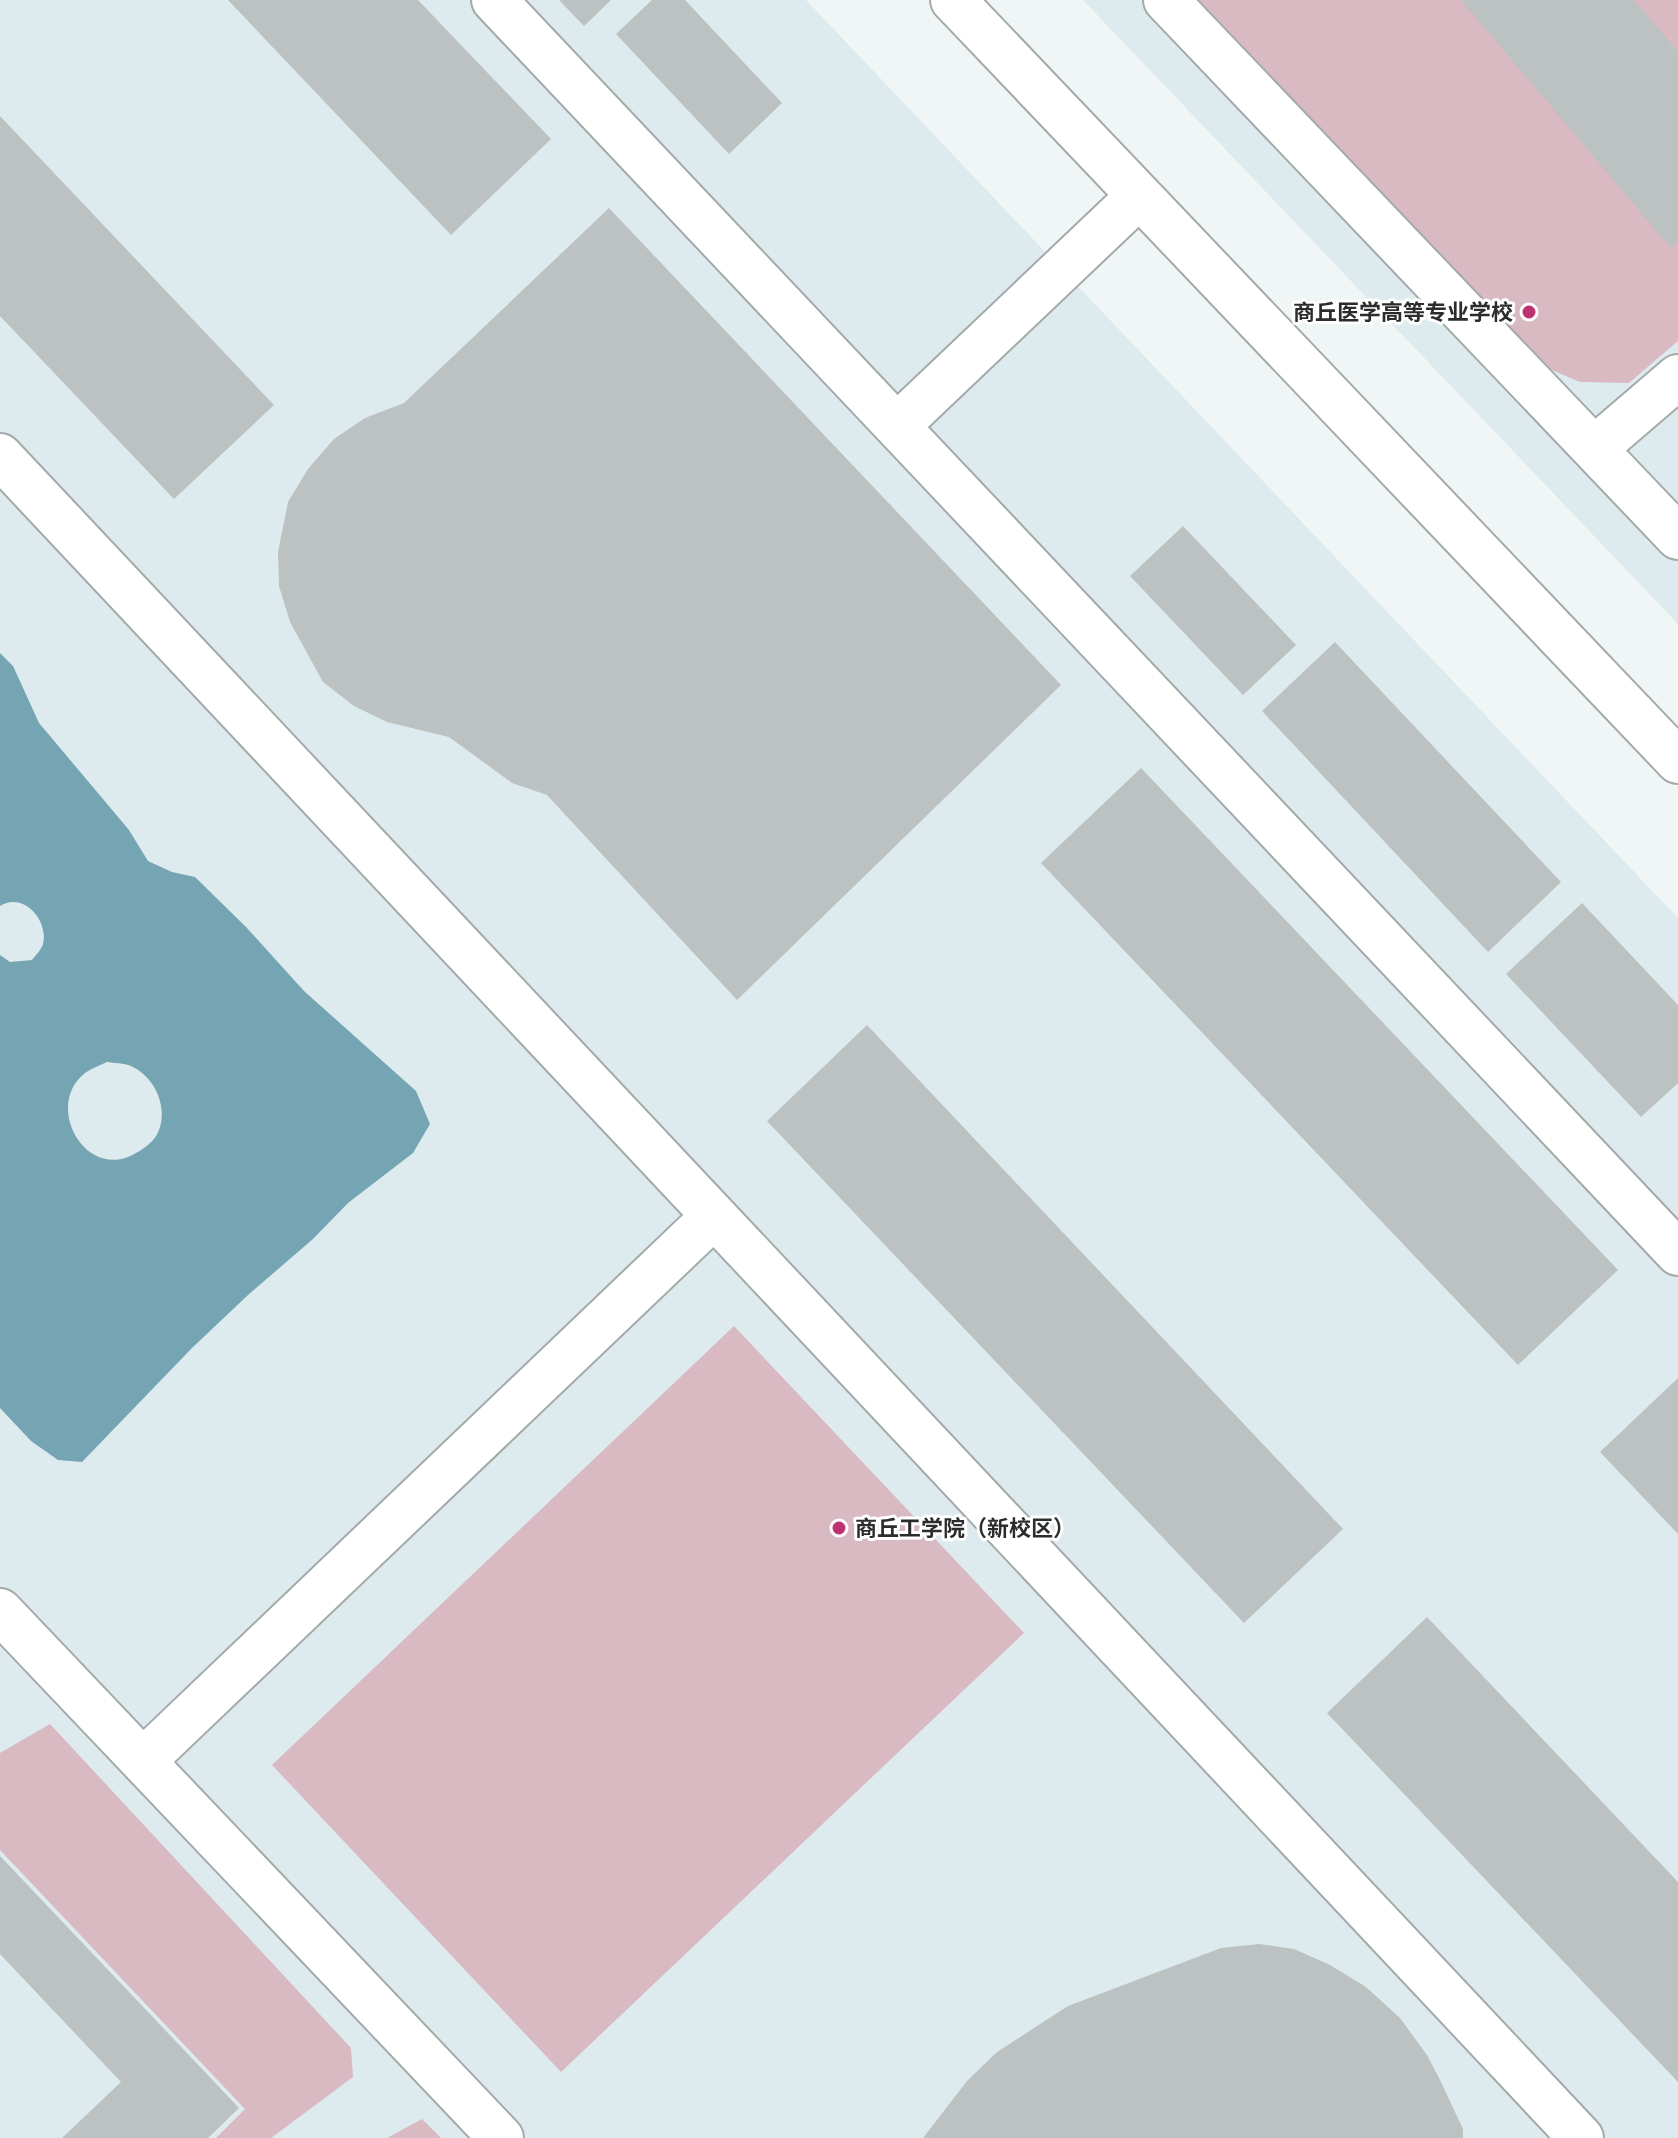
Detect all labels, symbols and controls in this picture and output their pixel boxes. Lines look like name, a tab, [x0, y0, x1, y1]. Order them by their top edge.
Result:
place label: 商丘医学高等专业学校	[1293, 299, 1513, 326]
marker: 商丘医学高等专业学校	[1520, 303, 1538, 321]
place label: 商丘工学院（新校区）	[855, 1515, 1075, 1542]
marker: 商丘工学院（新校区）	[830, 1519, 848, 1537]

